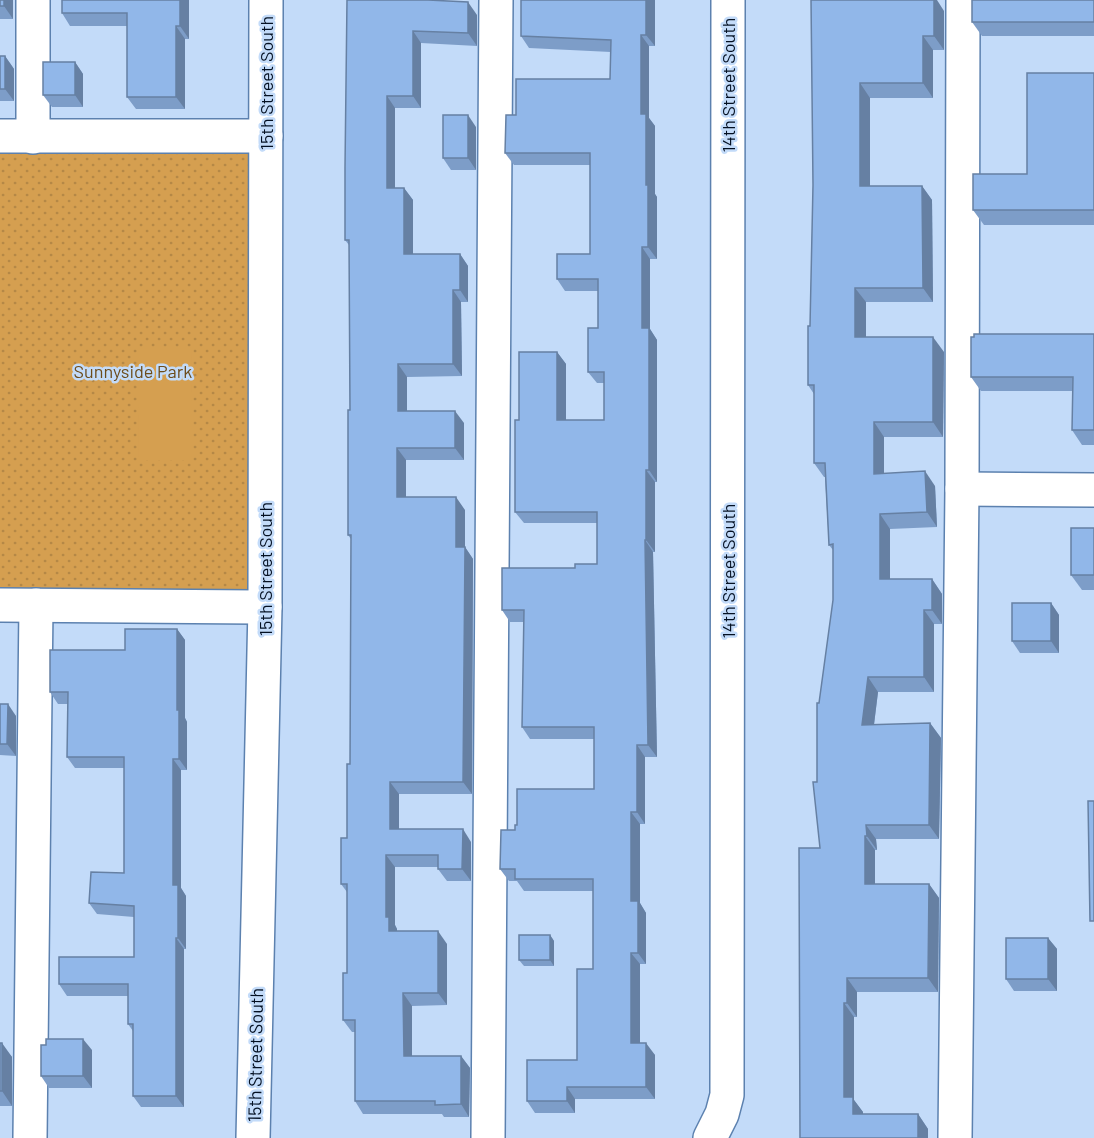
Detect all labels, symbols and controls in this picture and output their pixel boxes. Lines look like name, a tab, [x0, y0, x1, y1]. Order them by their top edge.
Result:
street label: 15th Street South	[255, 16, 277, 150]
street label: 14th Street South	[717, 17, 739, 153]
park label: Sunnyside Park	[74, 360, 192, 382]
street label: 15th Street South	[254, 502, 276, 636]
street label: 14th Street South	[717, 503, 739, 639]
street label: 15th Street South	[243, 988, 267, 1122]

